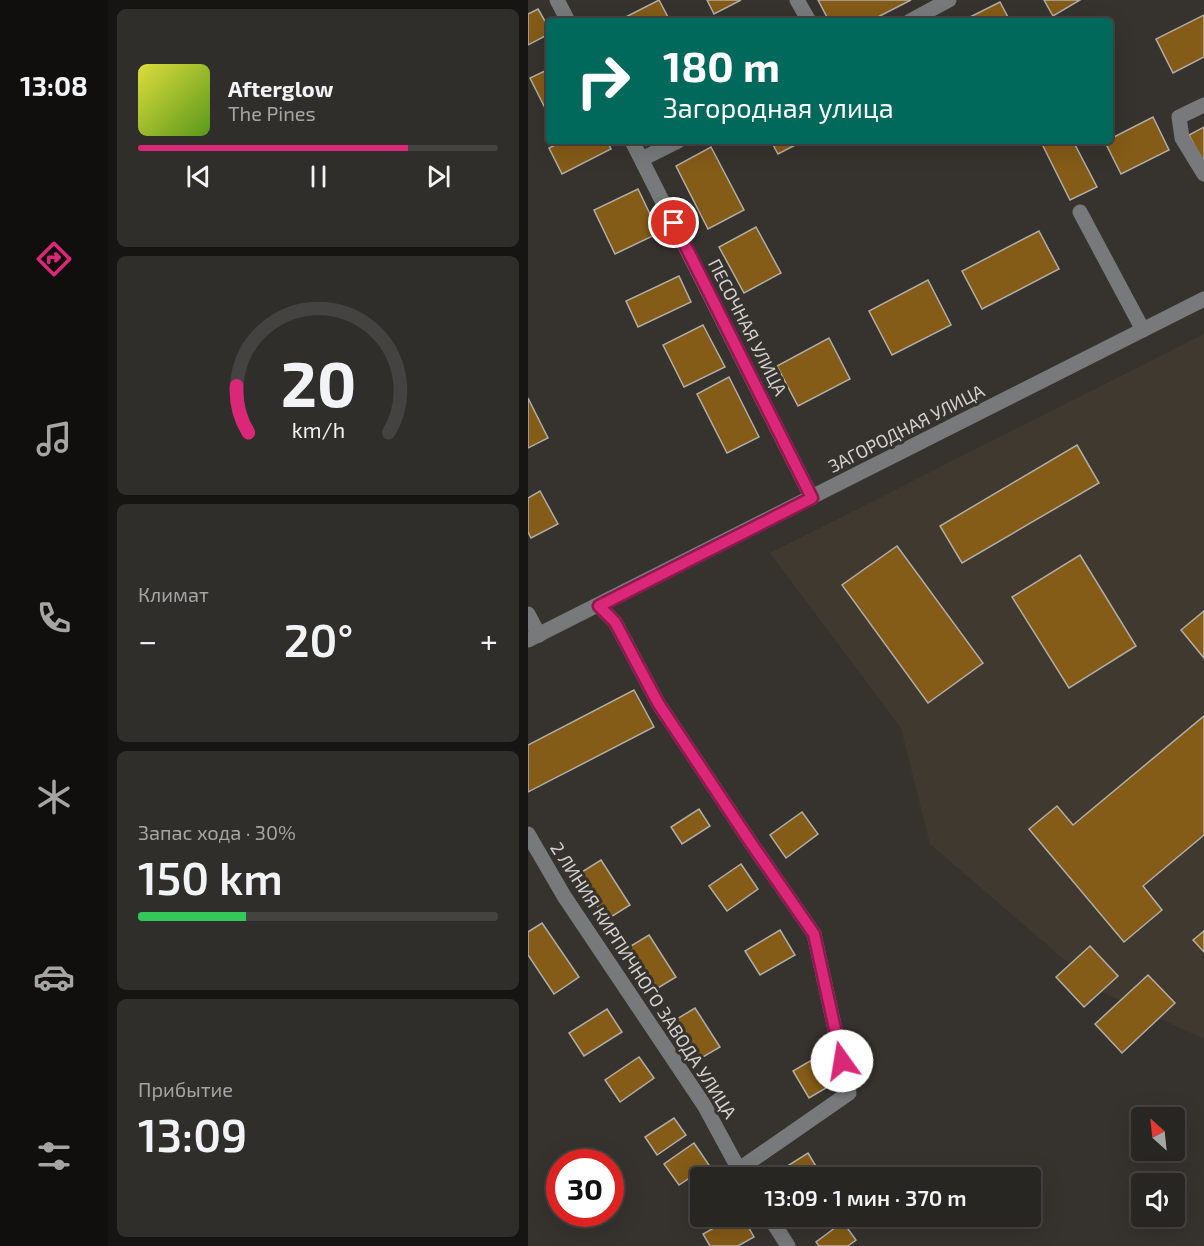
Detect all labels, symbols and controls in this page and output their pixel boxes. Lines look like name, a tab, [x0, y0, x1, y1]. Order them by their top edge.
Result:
text: 180 m	[663, 40, 780, 90]
icon: right	[564, 42, 642, 120]
text: 13:08	[20, 69, 88, 101]
text: Afterglow	[228, 75, 333, 101]
text: Загородная улица	[663, 91, 894, 123]
text: The Pines	[228, 101, 316, 125]
icon: previous	[182, 160, 215, 193]
icon: pause	[302, 160, 335, 193]
icon: next	[422, 160, 455, 193]
pin	[648, 197, 699, 248]
icon: arrive	[657, 206, 690, 239]
icon: directions	[33, 238, 75, 280]
street label: ПЕСОЧНАЯ УЛИЦА	[704, 255, 792, 400]
text: 20	[280, 345, 356, 420]
street label: ЗАГОРОДНАЯ УЛИЦА	[824, 379, 988, 477]
text: km/h	[291, 417, 345, 442]
icon: music	[33, 418, 75, 460]
text: Климат	[138, 582, 209, 606]
icon: phone	[33, 597, 75, 639]
text: 20°	[284, 612, 353, 666]
text: −	[138, 620, 157, 660]
text: +	[480, 620, 498, 660]
icon: climate	[33, 776, 75, 818]
text: Запас хода · 30%	[138, 820, 296, 844]
street label: 2 ЛИНИЯ КИРПИЧНОГО ЗАВОДА УЛИЦА	[546, 838, 742, 1123]
text: 150 km	[138, 850, 283, 904]
icon: car	[33, 956, 75, 998]
position arrow	[810, 1029, 874, 1093]
text: Прибытие	[138, 1077, 233, 1101]
text: 13:09	[138, 1107, 247, 1161]
north arrow	[1131, 1107, 1185, 1161]
map controls	[1131, 1107, 1185, 1227]
icon: filters	[33, 1135, 75, 1177]
speed limit sign: 30	[546, 1149, 624, 1227]
button: sound	[1131, 1173, 1185, 1227]
text: 13:09 · 1 мин · 370 m	[764, 1184, 967, 1210]

